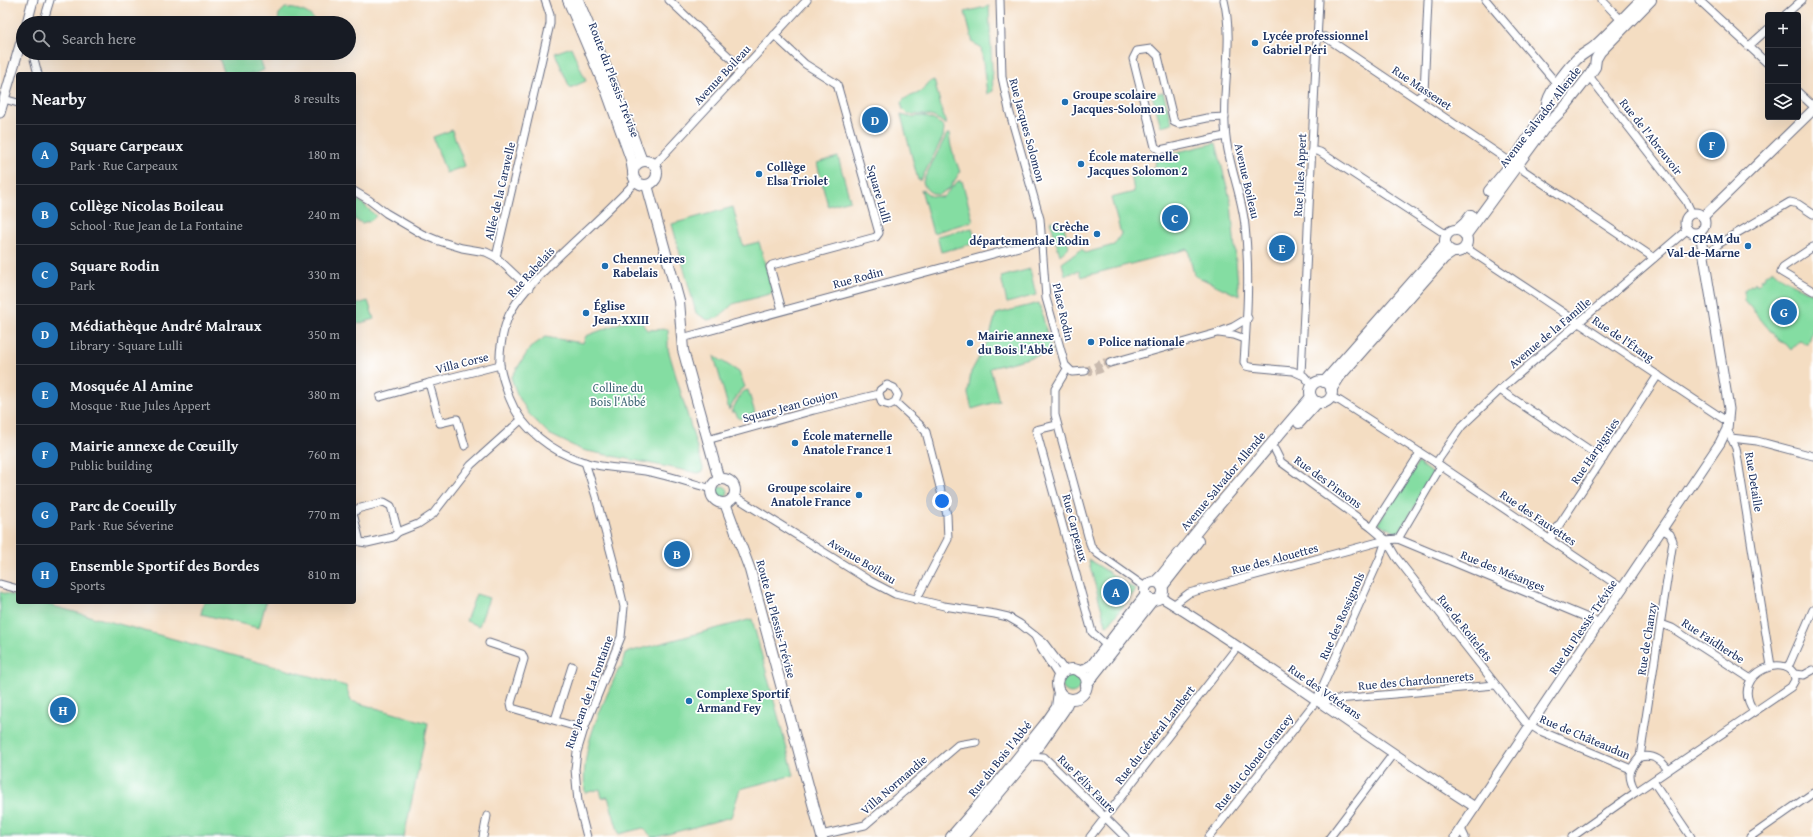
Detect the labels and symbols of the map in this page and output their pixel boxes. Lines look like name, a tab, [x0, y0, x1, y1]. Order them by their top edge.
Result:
street label: Route du Plessis-Trévise	[585, 20, 644, 140]
place label: Lycée professionnel Gabriel Péri	[1263, 27, 1368, 58]
marker: Lycée professionnel Gabriel Péri	[1250, 38, 1260, 48]
street label: Avenue Boileau	[689, 40, 754, 109]
street label: Rue Massenet	[1389, 61, 1456, 114]
street label: Avenue Salvador Allende	[1495, 62, 1585, 171]
street label: Rue Jacques Solomon	[1005, 76, 1050, 184]
place label: Groupe scolaire Jacques-Solomon	[1071, 86, 1164, 117]
street label: Rue de l'Abreuvoir	[1616, 95, 1687, 179]
marker: Groupe scolaire Jacques-Solomon	[1060, 97, 1070, 107]
pin: D	[862, 105, 888, 135]
pin: F	[1699, 130, 1725, 160]
street label: Rue Jules Appert	[1289, 132, 1310, 217]
street label: Allée de la Caravelle	[480, 140, 519, 242]
street label: Avenue Boileau	[1231, 141, 1265, 221]
place label: École maternelle Jacques Solomon 2	[1087, 148, 1188, 179]
place label: Collège Elsa Triolet	[767, 158, 828, 189]
marker: École maternelle Jacques Solomon 2	[1076, 159, 1086, 169]
street label: Square Lulli	[863, 163, 896, 226]
marker: Collège Elsa Triolet	[754, 169, 764, 179]
pin: C	[1162, 203, 1188, 233]
place label: Crèche départementale Rodin	[970, 218, 1089, 249]
marker: Crèche départementale Rodin	[1092, 229, 1102, 239]
place label: CPAM du Val-de-Marne	[1666, 230, 1740, 261]
pin: E	[1269, 233, 1295, 263]
marker: CPAM du Val-de-Marne	[1743, 241, 1753, 251]
street label: Rue Rabelais	[503, 242, 558, 301]
place label: Chennevieres Rabelais	[613, 250, 685, 281]
marker: Chennevieres Rabelais	[600, 261, 610, 271]
street label: Rue Rodin	[831, 263, 885, 292]
street label: Place Rodin	[1049, 281, 1078, 343]
street label: Avenue de la Famille	[1505, 293, 1595, 372]
place label: Église Jean-XXIII	[592, 297, 649, 328]
pin: G	[1771, 297, 1797, 327]
marker: Église Jean-XXIII	[581, 308, 591, 318]
street label: Rue de l'Étang	[1589, 312, 1658, 366]
place label: Mairie annexe du Bois l'Abbé	[978, 327, 1054, 358]
place label: Police nationale	[1099, 333, 1185, 350]
marker: Police nationale	[1086, 337, 1096, 347]
marker: Mairie annexe du Bois l'Abbé	[965, 338, 975, 348]
street label: Villa Corse	[433, 348, 491, 377]
park label: Colline du Bois l'Abbé	[590, 379, 646, 410]
street label: Square Jean Goujon	[741, 385, 839, 426]
street label: Rue Harpignies	[1566, 414, 1623, 487]
place label: École maternelle Anatole France 1	[803, 427, 892, 458]
street label: Avenue Salvador Allende	[1176, 427, 1269, 534]
marker: École maternelle Anatole France 1	[790, 438, 800, 448]
street label: Rue des Pinsons	[1291, 451, 1366, 512]
street label: Rue Detaille	[1741, 451, 1768, 513]
place label: Groupe scolaire Anatole France	[768, 479, 851, 510]
street label: Rue des Fauvettes	[1497, 486, 1580, 550]
marker: Groupe scolaire Anatole France	[854, 490, 864, 500]
your location	[932, 491, 952, 511]
street label: Rue Carpeaux	[1058, 492, 1093, 564]
street label: Avenue Boileau	[825, 533, 900, 588]
pin: B	[664, 539, 690, 569]
street label: Rue des Alouettes	[1230, 539, 1320, 578]
street label: Rue des Mésanges	[1458, 546, 1548, 595]
street label: Route du Plessis-Trévise	[753, 558, 801, 680]
street label: Rue des Rossignols	[1315, 569, 1369, 662]
street label: Rue du Plessis-Trévise	[1544, 575, 1621, 678]
pin: A	[1103, 577, 1129, 607]
street label: Rue de Roitelets	[1434, 591, 1497, 665]
street label: Rue de Chanzy	[1632, 601, 1661, 676]
street label: Rue Faidherbe	[1679, 614, 1748, 667]
street label: Rue Jean de La Fontaine	[560, 633, 617, 751]
street label: Rue des Vétérans	[1285, 660, 1366, 723]
street label: Rue des Chardonnerets	[1357, 667, 1475, 694]
street label: Rue du Général Lambert	[1111, 681, 1199, 788]
place label: Complexe Sportif Armand Fey	[697, 685, 791, 716]
pin: H	[50, 695, 76, 725]
marker: Complexe Sportif Armand Fey	[684, 696, 694, 706]
street label: Rue du Colonel Grancey	[1210, 710, 1297, 814]
street label: Rue de Châteaudun	[1537, 710, 1633, 763]
street label: Rue du Bois l'Abbé	[964, 717, 1036, 800]
street label: Villa Normandie	[857, 751, 931, 818]
street label: Rue Félix Faure	[1054, 751, 1121, 817]

